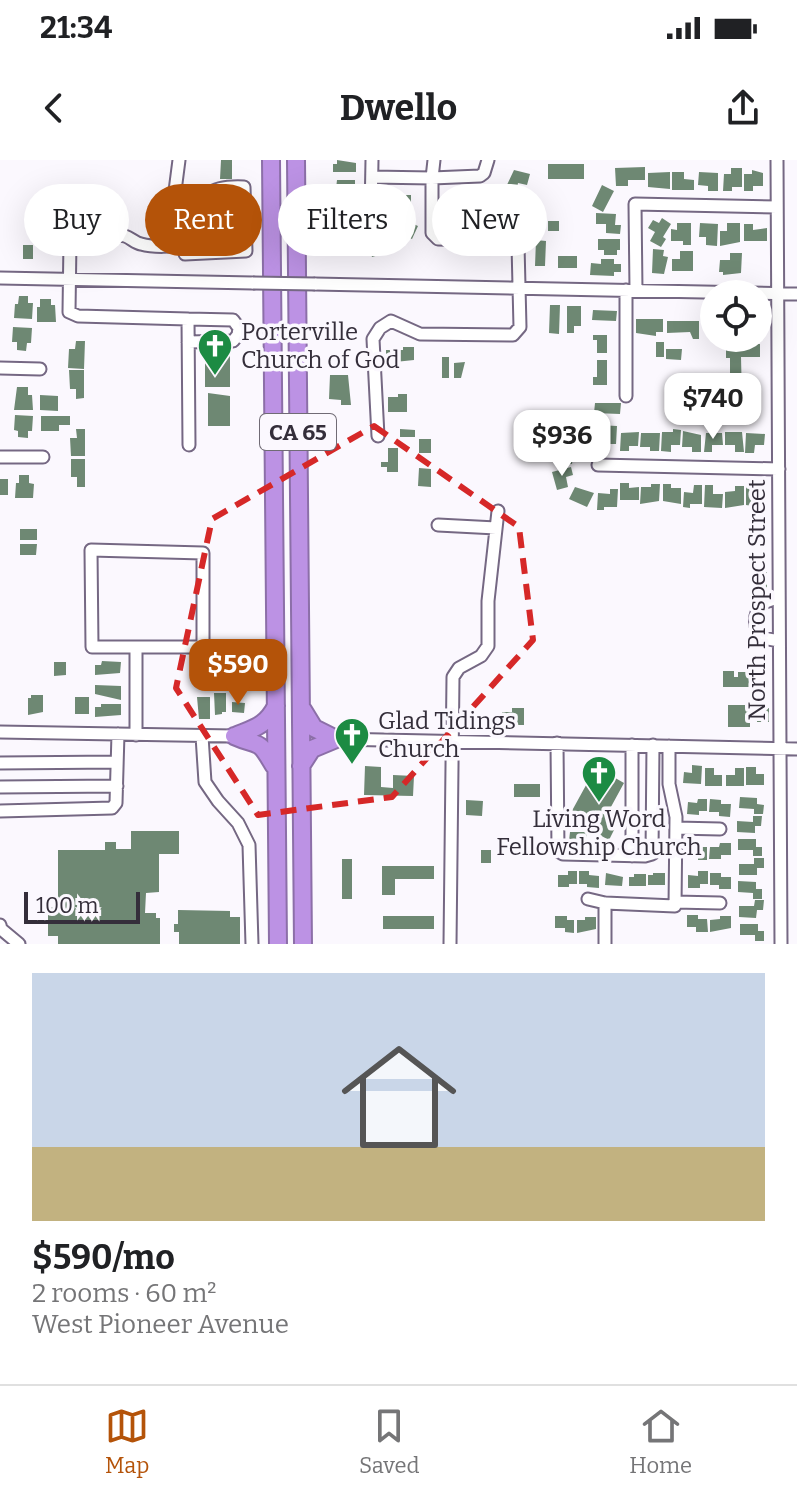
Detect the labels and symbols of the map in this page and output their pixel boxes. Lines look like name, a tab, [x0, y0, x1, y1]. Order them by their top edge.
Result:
place label: Porterville Church of God	[241, 318, 400, 374]
church icon: Porterville Church of God	[196, 327, 234, 377]
pin: $740	[666, 373, 760, 441]
pin: $936	[515, 410, 609, 478]
road number: CA 65	[260, 414, 336, 450]
street label: North Prospect Street	[743, 479, 771, 721]
pin: $590	[191, 639, 285, 707]
place label: Glad Tidings Church	[378, 707, 516, 763]
church icon: Glad Tidings Church	[333, 716, 371, 766]
church icon: Living Word Fellowship Church	[580, 754, 618, 804]
place label: Living Word Fellowship Church	[496, 805, 702, 861]
scale bar	[24, 888, 140, 924]

